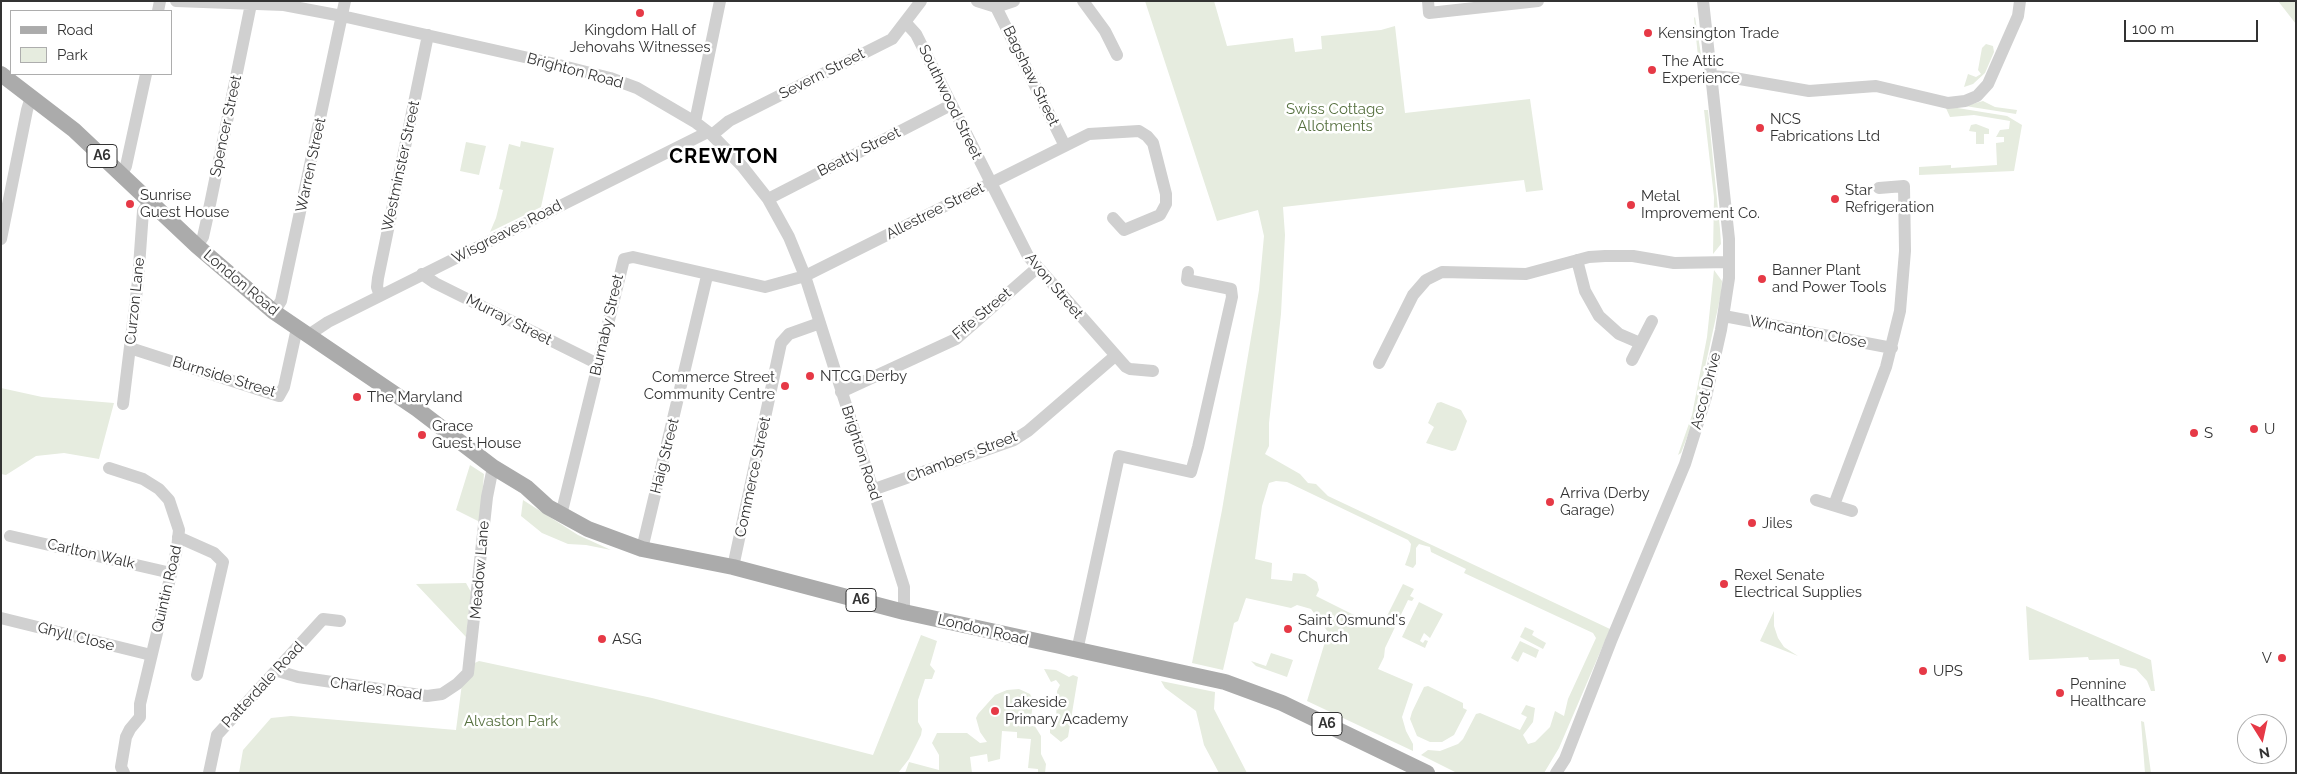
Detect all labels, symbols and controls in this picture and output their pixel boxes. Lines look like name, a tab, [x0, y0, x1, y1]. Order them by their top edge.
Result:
marker: Kingdom Hall of Jehovahs Witnesses	[634, 7, 646, 19]
legend	[10, 10, 172, 75]
scale bar	[2127, 10, 2261, 42]
text: 100 m	[2132, 20, 2174, 38]
text: Road	[57, 21, 93, 39]
place label: Kingdom Hall of Jehovahs Witnesses	[569, 21, 711, 56]
street label: Bagshaw Street	[999, 23, 1063, 129]
place label: Kensington Trade	[1658, 24, 1779, 42]
marker: Kensington Trade	[1642, 27, 1654, 39]
street label: Southwood Street	[915, 42, 985, 162]
street label: Severn Street	[776, 45, 868, 103]
text: Park	[57, 46, 88, 64]
street label: Brighton Road	[525, 50, 625, 92]
place label: The Attic Experience	[1662, 52, 1740, 87]
marker: The Attic Experience	[1646, 64, 1658, 76]
street label: Spencer Street	[206, 73, 246, 179]
street label: Westminster Street	[378, 99, 424, 233]
park label: Swiss Cottage Allotments	[1286, 100, 1384, 135]
place label: NCS Fabrications Ltd	[1770, 110, 1880, 145]
street label: Warren Street	[292, 116, 330, 214]
marker: NCS Fabrications Ltd	[1754, 122, 1766, 134]
street label: Beatty Street	[815, 123, 903, 181]
road number: A6	[87, 144, 117, 168]
district label: CREWTON	[668, 145, 780, 169]
street label: Allestree Street	[883, 179, 987, 243]
place label: Star Refrigeration	[1845, 181, 1934, 216]
place label: Sunrise Guest House	[140, 186, 229, 221]
place label: Metal Improvement Co.	[1641, 187, 1760, 222]
marker: Star Refrigeration	[1829, 193, 1841, 205]
street label: Wisgreaves Road	[449, 197, 565, 267]
marker: Sunrise Guest House	[124, 198, 136, 210]
marker: Metal Improvement Co.	[1625, 199, 1637, 211]
street label: London Road	[200, 246, 282, 320]
street label: Avon Street	[1021, 249, 1087, 323]
street label: Curzon Lane	[121, 256, 149, 346]
place label: Banner Plant and Power Tools	[1772, 261, 1886, 296]
street label: Burnaby Street	[587, 272, 627, 378]
marker: Banner Plant and Power Tools	[1756, 273, 1768, 285]
street label: Fife Street	[949, 284, 1015, 344]
street label: Murray Street	[463, 291, 555, 349]
street label: Wincanton Close	[1748, 312, 1868, 352]
street label: Ascot Drive	[1687, 351, 1725, 431]
street label: Burnside Street	[170, 353, 278, 401]
place label: NTCG Derby	[820, 367, 907, 385]
place label: Commerce Street Community Centre	[644, 368, 775, 403]
marker: NTCG Derby	[804, 370, 816, 382]
marker: Commerce Street Community Centre	[779, 380, 791, 392]
place label: The Maryland	[367, 388, 463, 406]
marker: The Maryland	[351, 391, 363, 403]
street label: Brighton Road	[837, 403, 885, 503]
street label: Commerce Street	[731, 415, 775, 539]
street label: Haig Street	[647, 416, 683, 496]
place label: Grace Guest House	[432, 417, 521, 452]
place label: U	[2264, 420, 2275, 438]
marker: U	[2248, 423, 2260, 435]
place label: S	[2204, 424, 2213, 442]
marker: S	[2188, 427, 2200, 439]
street label: Chambers Street	[904, 428, 1020, 486]
marker: Grace Guest House	[416, 429, 428, 441]
place label: Arriva (Derby Garage)	[1560, 484, 1650, 519]
marker: Arriva (Derby Garage)	[1544, 496, 1556, 508]
place label: Jiles	[1762, 514, 1793, 532]
marker: Jiles	[1746, 517, 1758, 529]
street label: Meadow Lane	[467, 520, 493, 620]
street label: Carlton Walk	[45, 535, 137, 573]
street label: Quintin Road	[148, 544, 186, 634]
place label: Rexel Senate Electrical Supplies	[1734, 566, 1862, 601]
marker: Rexel Senate Electrical Supplies	[1718, 578, 1730, 590]
road number: A6	[846, 588, 876, 612]
street label: London Road	[936, 611, 1030, 649]
place label: Saint Osmund's Church	[1298, 611, 1405, 646]
street label: Ghyll Close	[36, 619, 116, 655]
marker: Saint Osmund's Church	[1282, 623, 1294, 635]
place label: ASG	[612, 630, 642, 648]
marker: ASG	[596, 633, 608, 645]
street label: Patterdale Road	[218, 638, 308, 732]
place label: V	[2262, 649, 2272, 667]
marker: V	[2276, 652, 2288, 664]
place label: UPS	[1933, 662, 1963, 680]
marker: UPS	[1917, 665, 1929, 677]
street label: Charles Road	[329, 674, 423, 704]
place label: Pennine Healthcare	[2070, 675, 2146, 710]
marker: Pennine Healthcare	[2054, 687, 2066, 699]
place label: Lakeside Primary Academy	[1005, 693, 1128, 728]
marker: Lakeside Primary Academy	[989, 705, 1001, 717]
park label: Alvaston Park	[464, 712, 558, 730]
road number: A6	[1312, 712, 1342, 736]
north arrow	[2237, 714, 2287, 764]
text: N	[2258, 744, 2271, 762]

